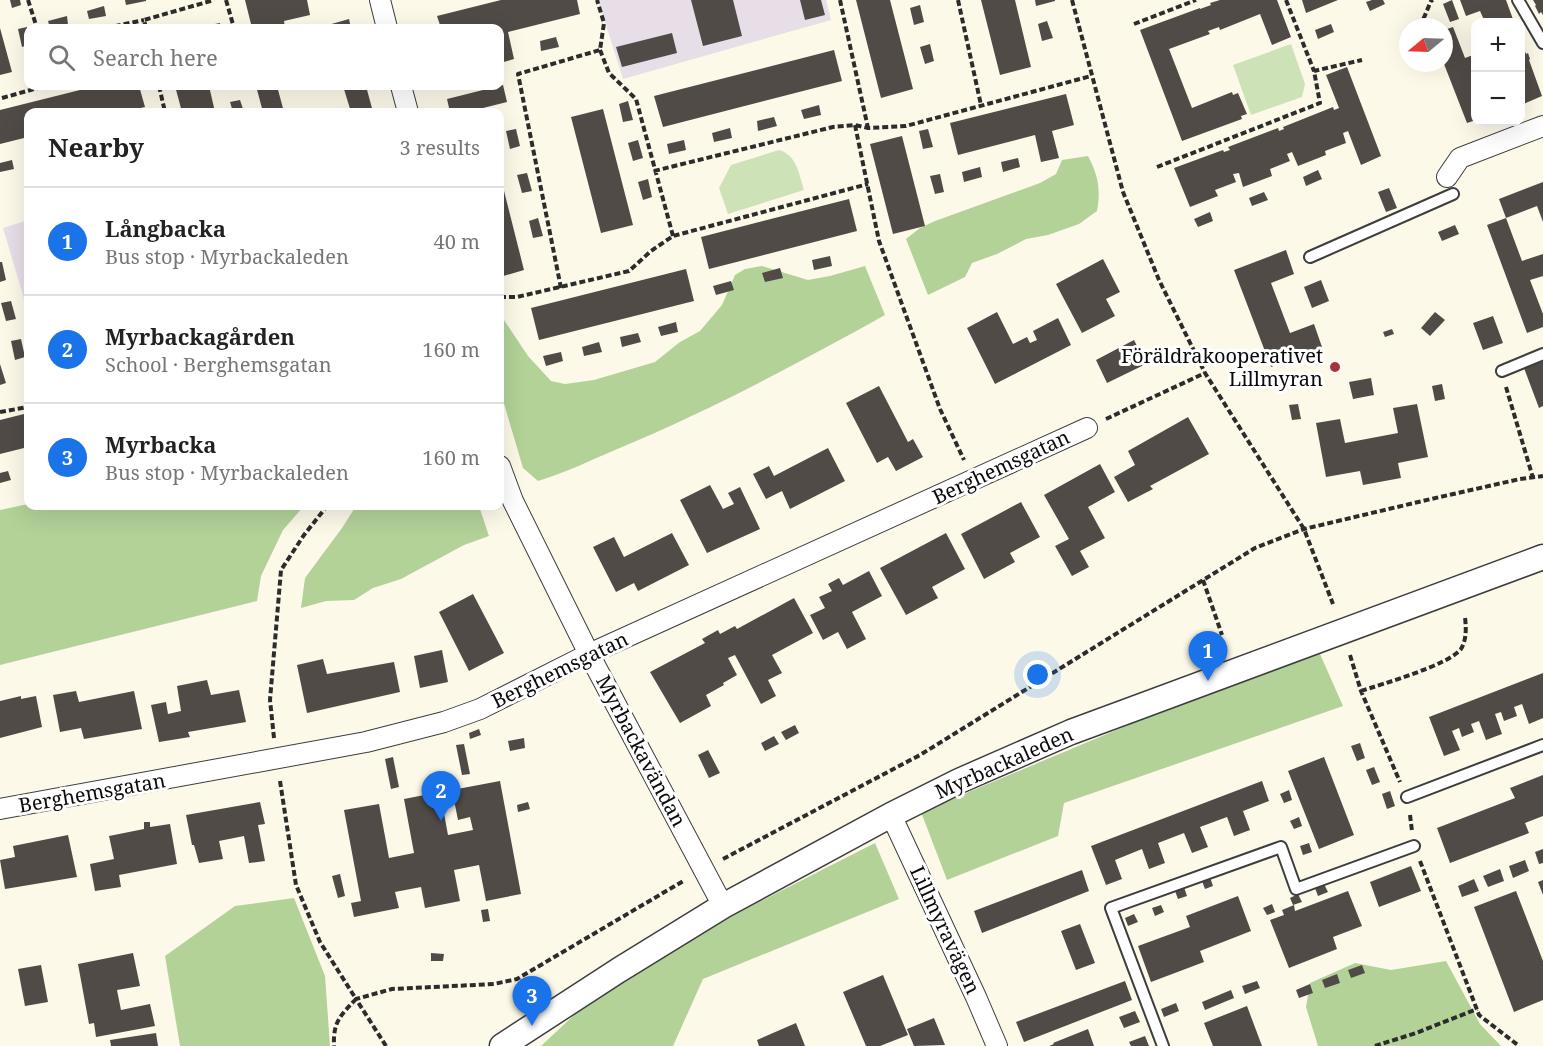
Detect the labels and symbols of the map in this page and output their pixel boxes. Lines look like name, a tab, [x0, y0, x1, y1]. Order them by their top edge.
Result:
north arrow	[1399, 18, 1453, 72]
place label: Föräldrakooperativet Lillmyran	[1121, 342, 1323, 392]
marker: Föräldrakooperativet Lillmyran	[1328, 360, 1342, 374]
street label: Berghemsgatan	[928, 423, 1074, 510]
street label: Berghemsgatan	[487, 625, 633, 714]
pin: 1	[1188, 632, 1228, 681]
your location	[1023, 660, 1052, 689]
street label: Myrbackavändan	[590, 670, 693, 831]
street label: Myrbackaleden	[930, 720, 1077, 805]
street label: Berghemsgatan	[16, 766, 167, 819]
pin: 2	[422, 772, 460, 821]
street label: Lillmyravägen	[904, 861, 987, 998]
pin: 3	[512, 976, 552, 1026]

